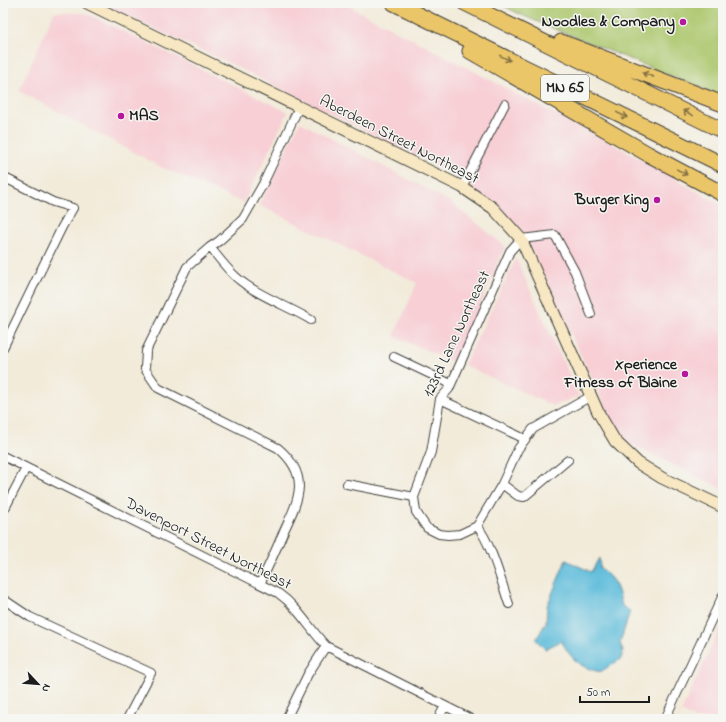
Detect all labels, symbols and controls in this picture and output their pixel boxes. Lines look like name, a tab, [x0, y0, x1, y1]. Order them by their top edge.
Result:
place label: Noodles & Company	[542, 10, 675, 35]
marker: Noodles & Company	[678, 17, 688, 27]
one-way arrow	[499, 55, 511, 62]
one-way arrow	[642, 70, 654, 78]
road number: MN 65	[541, 75, 589, 101]
street label: Aberdeen Street Northeast	[315, 89, 484, 191]
place label: MAS	[129, 104, 159, 128]
one-way arrow	[682, 109, 694, 116]
marker: MAS	[116, 111, 126, 121]
one-way arrow	[615, 112, 627, 119]
one-way arrow	[676, 169, 688, 177]
place label: Burger King	[574, 188, 649, 213]
marker: Burger King	[652, 195, 662, 205]
street label: 123rd Lane Northeast	[417, 266, 497, 401]
place label: Xperience Fitness of Blaine	[563, 353, 678, 395]
marker: Xperience Fitness of Blaine	[680, 369, 690, 379]
street label: Davenport Street Northeast	[120, 491, 296, 597]
north arrow	[18, 664, 58, 704]
scale bar	[580, 678, 649, 704]
text: N	[37, 681, 55, 695]
text: 50 m	[586, 684, 610, 702]

